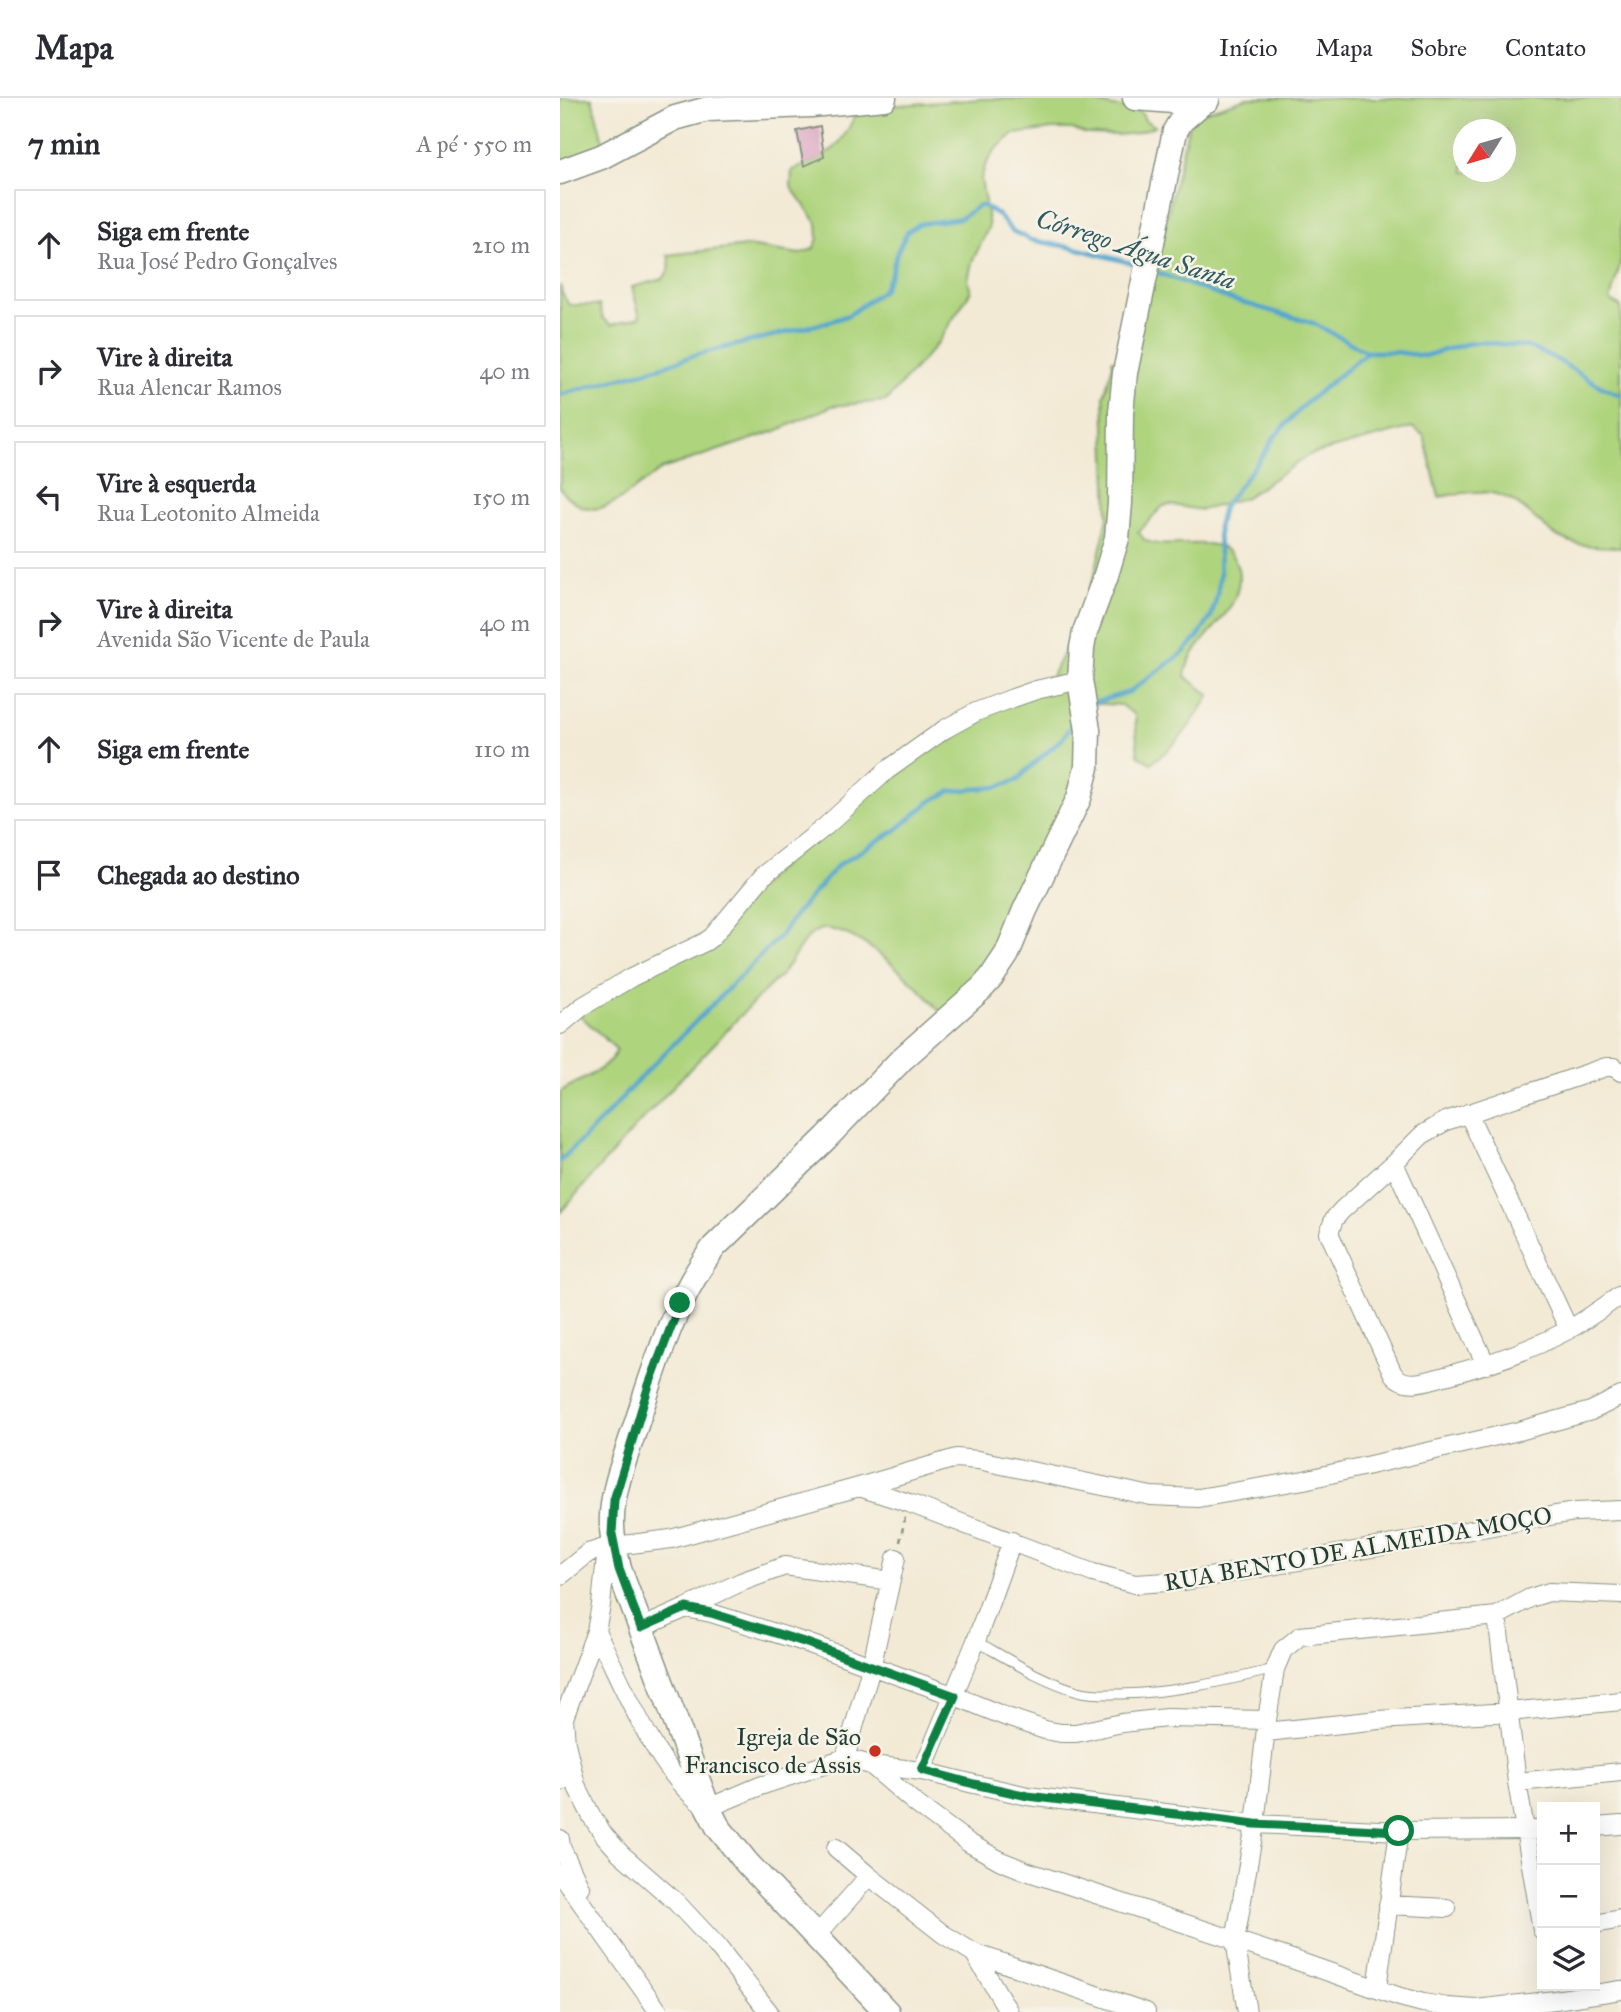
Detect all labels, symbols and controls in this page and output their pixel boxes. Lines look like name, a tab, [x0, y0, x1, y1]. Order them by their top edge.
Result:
text: Mapa	[35, 28, 113, 68]
text: Início	[1219, 33, 1278, 63]
text: Mapa	[1316, 33, 1373, 63]
text: Sobre	[1411, 33, 1467, 63]
text: Contato	[1505, 33, 1586, 63]
north arrow	[1453, 119, 1516, 182]
text: 7 min	[28, 126, 100, 162]
text: A pé · 550 m	[416, 130, 532, 158]
water label: Córrego Água Santa	[1032, 202, 1240, 296]
text: Siga em frente	[97, 215, 249, 247]
icon: ahead	[30, 226, 68, 264]
text: 210 m	[472, 231, 530, 259]
text: Rua José Pedro Gonçalves	[97, 247, 337, 275]
text: Vire à direita	[97, 341, 233, 373]
icon: right	[30, 352, 68, 390]
text: 40 m	[480, 357, 530, 385]
text: Rua Alencar Ramos	[97, 373, 282, 401]
text: Vire à esquerda	[97, 467, 256, 499]
icon: left	[30, 478, 68, 516]
text: 150 m	[473, 483, 530, 511]
text: Rua Leotonito Almeida	[97, 499, 320, 527]
text: Vire à direita	[97, 593, 233, 625]
icon: right	[30, 604, 68, 642]
text: 40 m	[480, 609, 530, 637]
text: Avenida São Vicente de Paula	[97, 625, 370, 653]
icon: ahead	[30, 730, 68, 768]
text: Siga em frente	[97, 733, 249, 765]
text: 110 m	[474, 735, 530, 763]
icon: arrive	[30, 856, 68, 894]
text: Chegada ao destino	[97, 859, 300, 891]
route end	[664, 1287, 695, 1318]
street label: RUA BENTO DE ALMEIDA MOÇO	[1162, 1500, 1554, 1598]
place label: Igreja de São Francisco de Assis	[684, 1722, 861, 1780]
marker: Igreja de São Francisco de Assis	[867, 1743, 883, 1759]
map controls	[1537, 1802, 1600, 1991]
button: +	[1537, 1802, 1600, 1865]
route start	[1383, 1815, 1414, 1846]
button: −	[1537, 1865, 1600, 1928]
button: layers	[1537, 1928, 1600, 1991]

